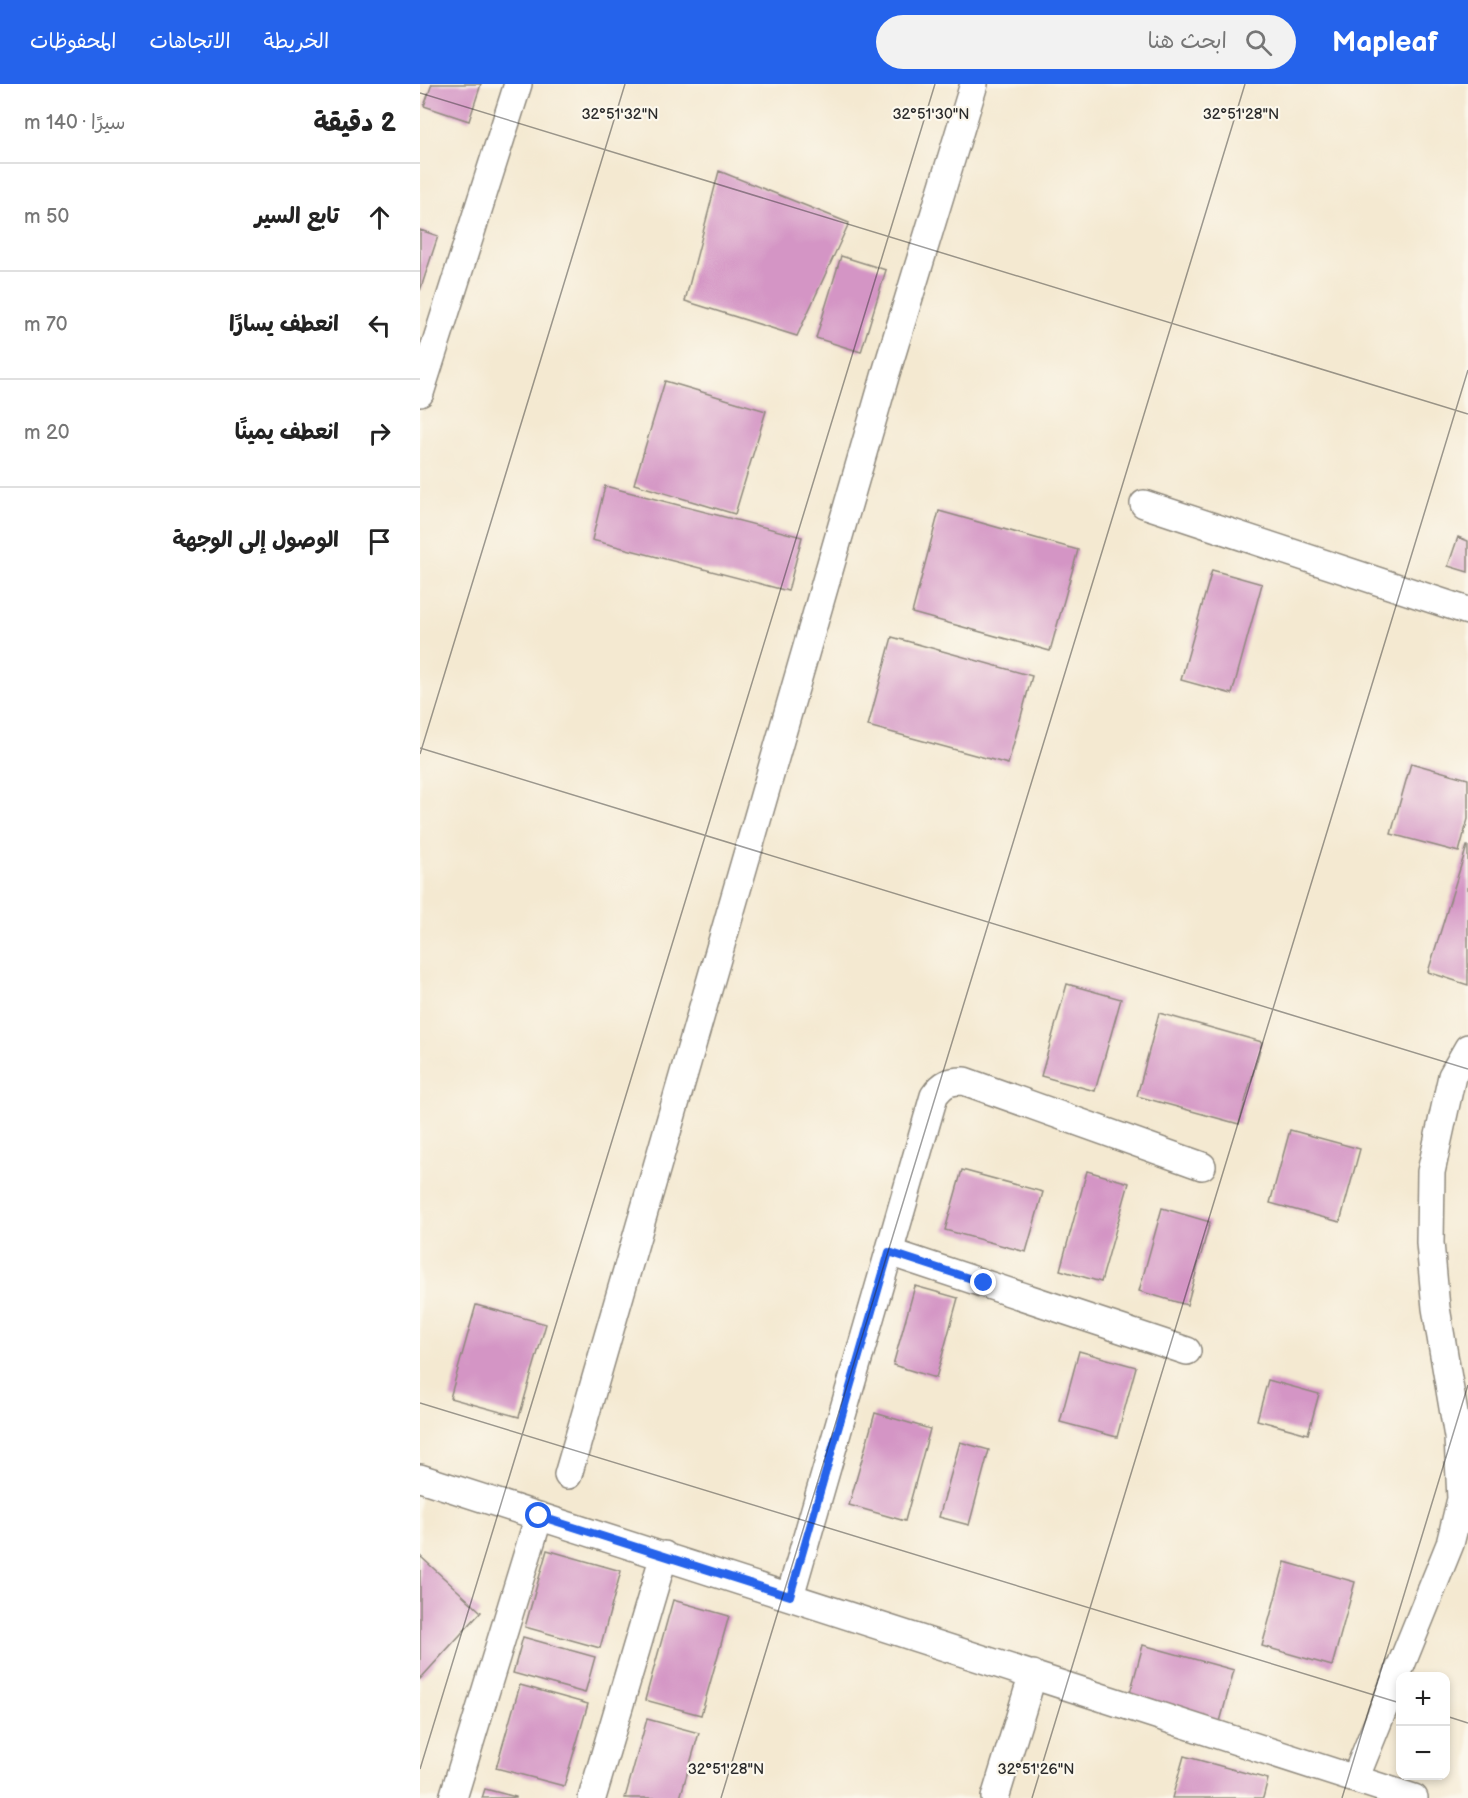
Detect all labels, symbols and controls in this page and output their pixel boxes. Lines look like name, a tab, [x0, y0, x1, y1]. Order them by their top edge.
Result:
search box	[876, 15, 1296, 69]
icon: search	[1242, 26, 1275, 59]
text: Mapleaf	[1332, 26, 1438, 59]
text: ابحث هنا	[1148, 28, 1227, 55]
text: المحفوظات	[30, 29, 116, 54]
text: الاتجاهات	[149, 29, 231, 54]
text: الخريطة	[264, 29, 329, 54]
text: 32°51'32"N	[581, 105, 659, 124]
text: 32°51'30"N	[892, 105, 970, 124]
text: 32°51'28"N	[1203, 105, 1279, 124]
text: 2 دقيقة	[313, 108, 396, 139]
text: سيرًا · 140 m	[24, 111, 126, 135]
icon: ahead	[363, 201, 396, 234]
text: تابع السير	[255, 203, 339, 230]
text: 50 m	[24, 205, 69, 229]
icon: left	[363, 309, 396, 342]
text: انعطف يسارًا	[229, 311, 339, 338]
text: 70 m	[24, 313, 68, 337]
icon: right	[363, 417, 396, 450]
text: انعطف يمينًا	[235, 419, 339, 446]
text: 20 m	[24, 421, 70, 445]
icon: arrive	[363, 525, 396, 558]
text: الوصول إلى الوجهة	[172, 527, 339, 554]
route end	[970, 1269, 996, 1295]
route start	[525, 1502, 551, 1528]
map controls	[1396, 1672, 1450, 1780]
button: +	[1396, 1672, 1450, 1726]
button: −	[1396, 1726, 1450, 1780]
text: 32°51'28"N	[688, 1760, 764, 1779]
text: 32°51'26"N	[997, 1760, 1075, 1779]

